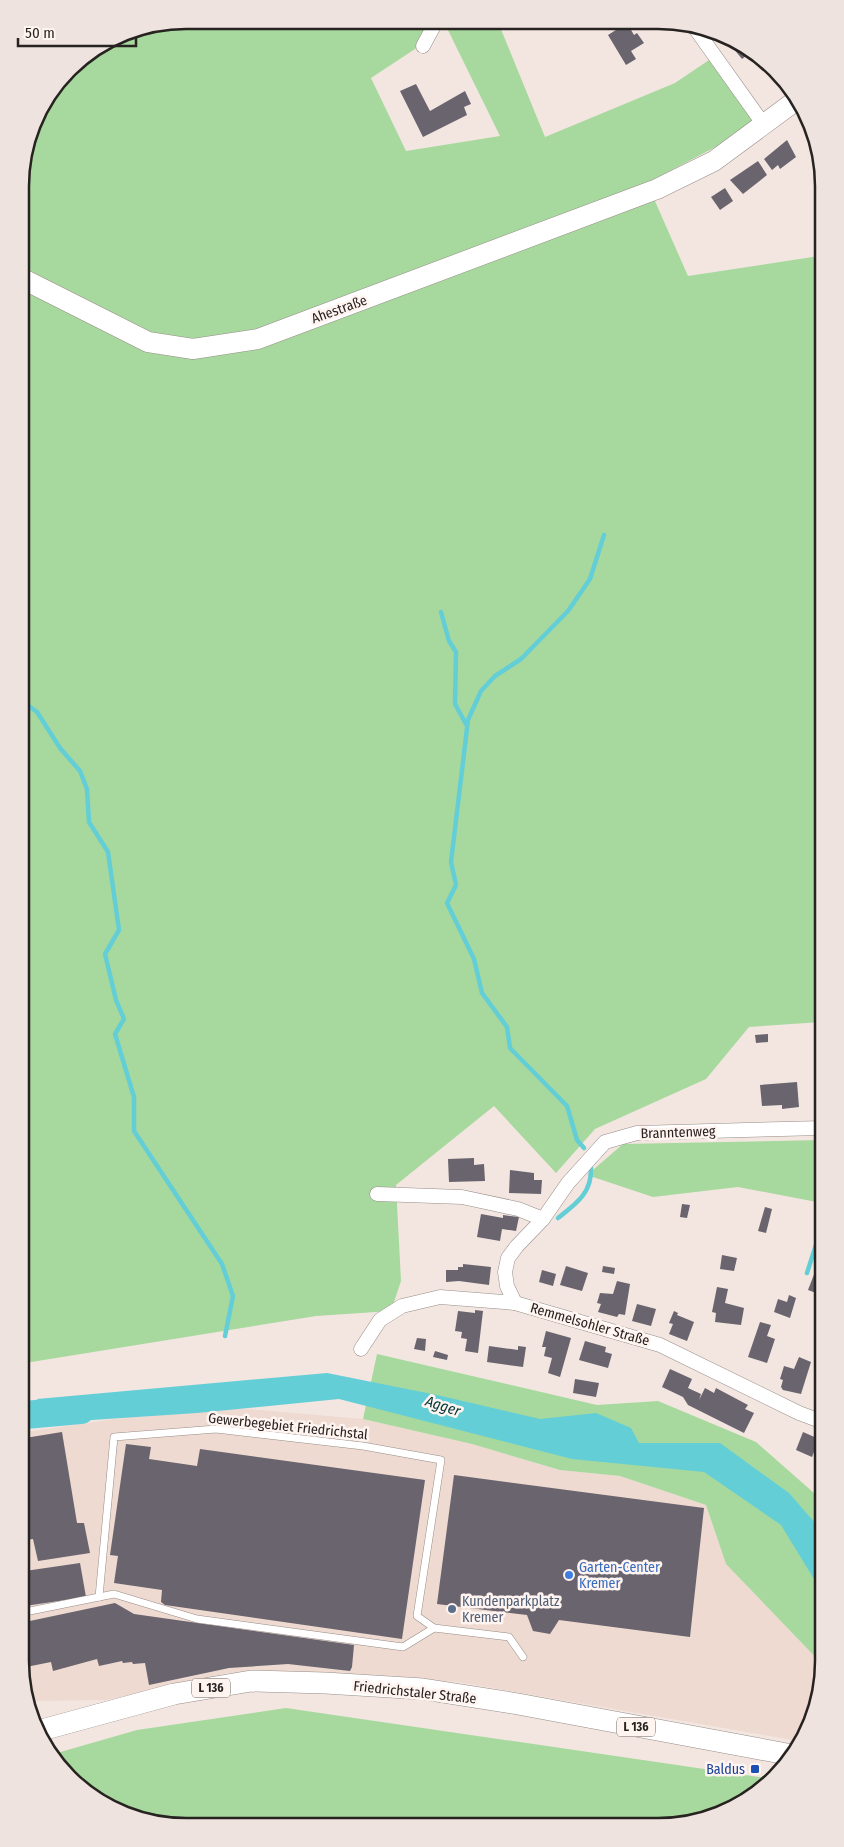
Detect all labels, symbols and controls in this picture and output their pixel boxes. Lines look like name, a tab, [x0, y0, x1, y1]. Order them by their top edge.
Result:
scale bar	[18, 15, 135, 47]
text: 50 m	[25, 24, 55, 42]
street label: Ahestraße	[309, 292, 369, 327]
street label: Branntenweg	[640, 1123, 716, 1142]
street label: Remmelsohler Straße	[528, 1299, 651, 1350]
water label: Agger	[422, 1392, 464, 1420]
street label: Gewerbegebiet Friedrichstal	[207, 1410, 369, 1443]
place label: Garten-Center Kremer	[579, 1559, 660, 1592]
marker: Garten-Center Kremer	[563, 1569, 575, 1581]
place label: Kundenparkplatz Kremer	[462, 1593, 560, 1626]
marker: Kundenparkplatz Kremer	[446, 1603, 458, 1615]
street label: Friedrichstaler Straße	[353, 1678, 477, 1707]
road number: L 136	[192, 1679, 230, 1698]
road number: L 136	[617, 1718, 655, 1736]
place label: Baldus	[706, 1761, 745, 1778]
marker: Baldus	[749, 1763, 761, 1775]

